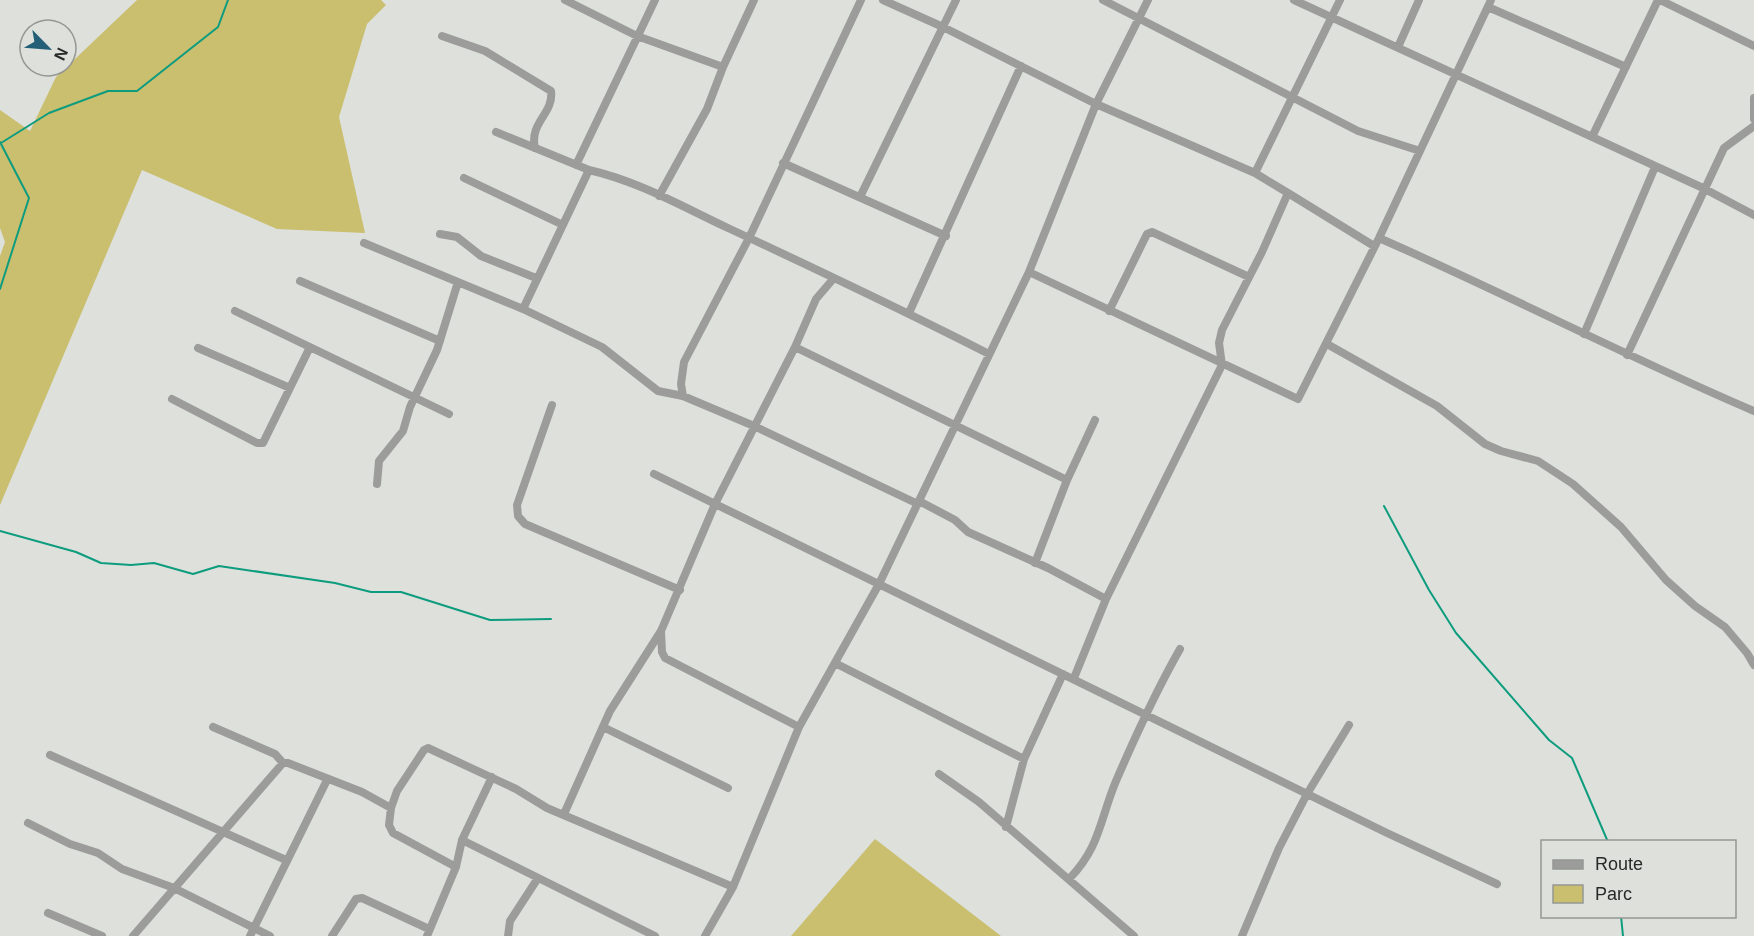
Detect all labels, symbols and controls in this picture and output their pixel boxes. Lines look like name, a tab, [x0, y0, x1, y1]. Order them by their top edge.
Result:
north arrow	[18, 18, 78, 78]
text: N	[51, 45, 71, 63]
legend	[1541, 840, 1736, 918]
text: Route	[1595, 854, 1643, 874]
text: Parc	[1595, 884, 1632, 904]

